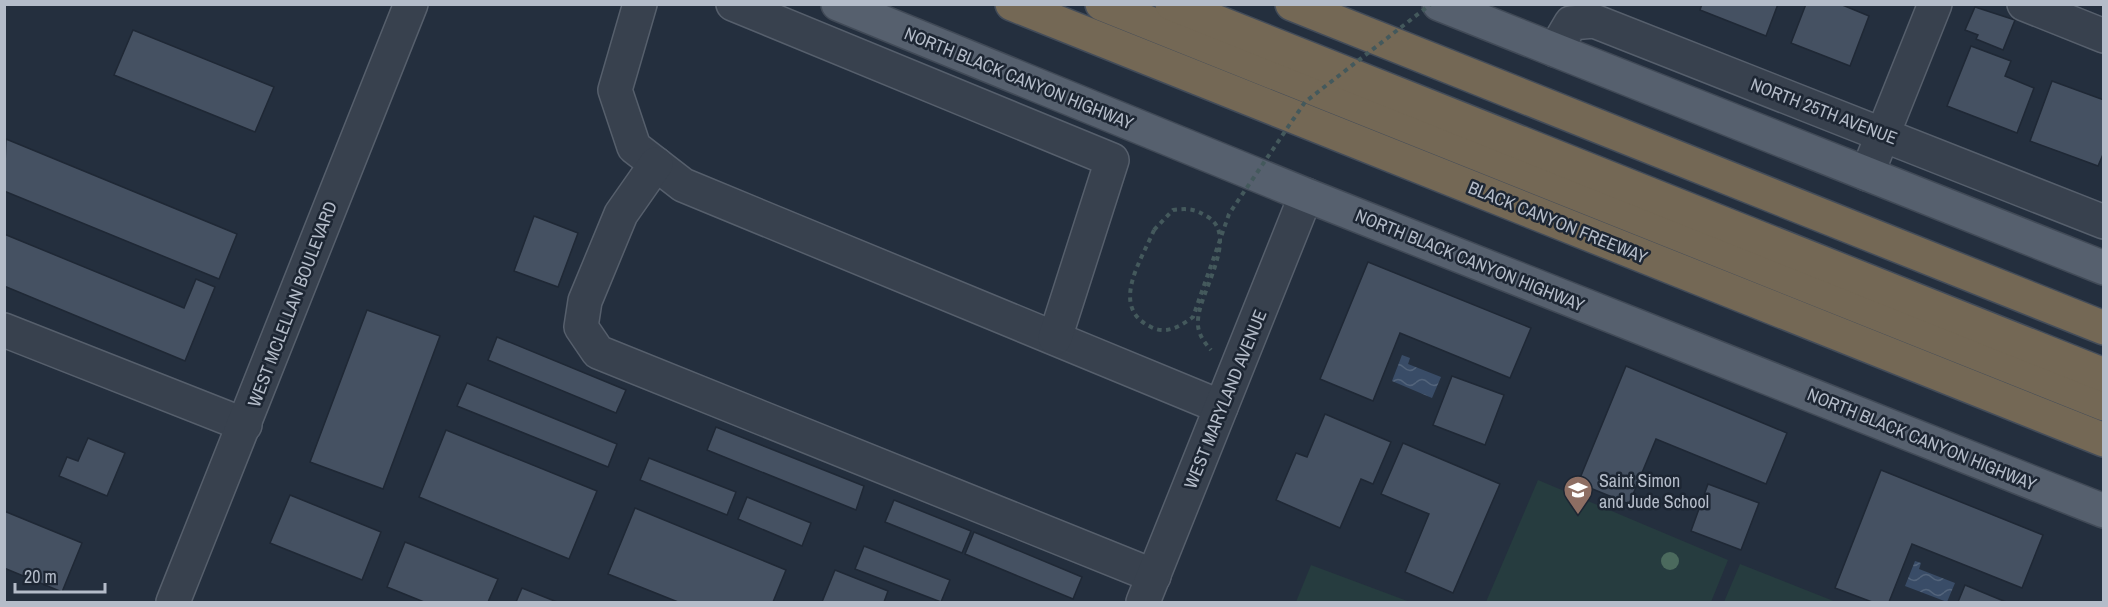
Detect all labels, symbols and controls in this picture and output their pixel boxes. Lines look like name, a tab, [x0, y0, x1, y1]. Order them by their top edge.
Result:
street label: NORTH BLACK CANYON HIGHWAY	[901, 21, 1137, 136]
street label: NORTH 25TH AVENUE	[1747, 71, 1901, 151]
street label: BLACK CANYON FREEWAY	[1465, 175, 1651, 269]
street label: WEST MCLELLAN BOULEVARD	[241, 198, 343, 410]
street label: NORTH BLACK CANYON HIGHWAY	[1352, 203, 1588, 318]
street label: WEST MARYLAND AVENUE	[1178, 306, 1272, 492]
street label: NORTH BLACK CANYON HIGHWAY	[1804, 382, 2040, 497]
place label: Saint Simon and Jude School	[1599, 468, 1709, 514]
school or university icon: Saint Simon and Jude School	[1562, 474, 1594, 516]
scale bar	[15, 556, 105, 594]
text: 20 m	[24, 564, 57, 589]

